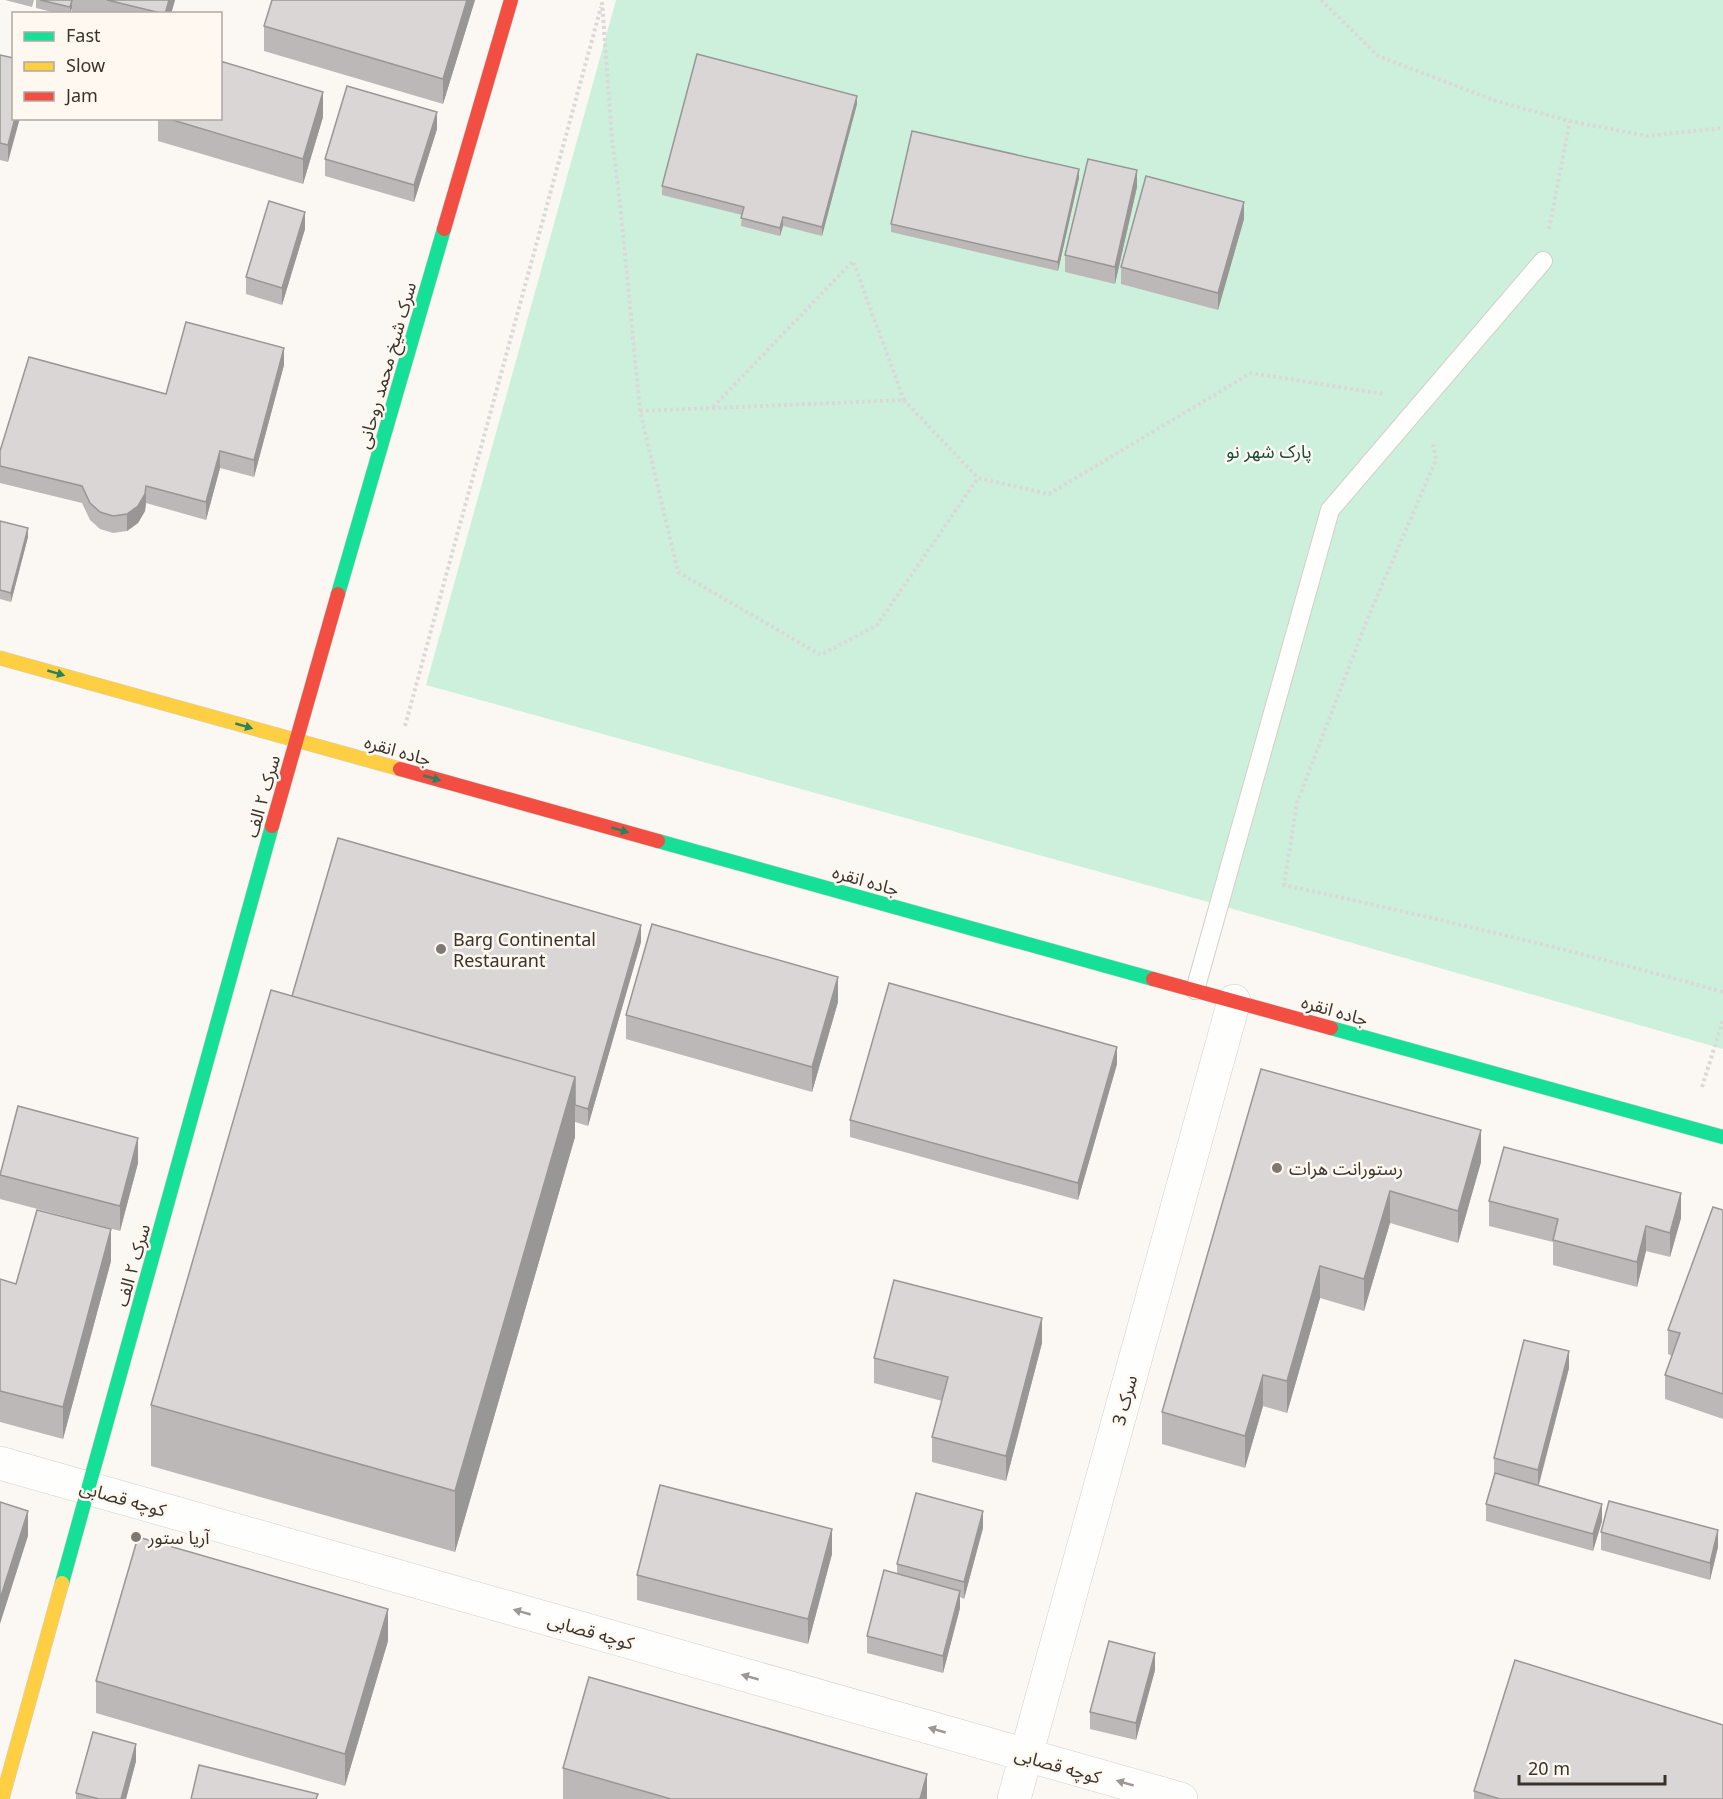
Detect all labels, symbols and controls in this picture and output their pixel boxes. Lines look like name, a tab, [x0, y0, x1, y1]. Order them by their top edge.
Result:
legend	[12, 12, 222, 120]
text: Fast	[66, 23, 101, 47]
text: Slow	[66, 53, 105, 77]
text: Jam	[64, 83, 98, 107]
street label: سرک شیخ محمد روحانی	[351, 279, 423, 452]
park label: پارک شهر نو	[1226, 439, 1312, 463]
one-way arrow	[47, 669, 65, 679]
one-way arrow	[235, 721, 253, 731]
street label: جاده انقره	[362, 729, 434, 771]
street label: سرک ۲ الف	[239, 752, 285, 840]
one-way arrow	[423, 774, 441, 784]
one-way arrow	[611, 826, 629, 836]
street label: جاده انقره	[830, 859, 902, 901]
place label: Barg Continental Restaurant	[453, 927, 596, 972]
marker: Barg Continental Restaurant	[434, 942, 448, 956]
street label: جاده انقره	[1299, 989, 1371, 1031]
place label: رستورانت هرات	[1289, 1156, 1403, 1180]
marker: رستورانت هرات	[1270, 1161, 1284, 1175]
street label: سرک ۲ الف	[109, 1221, 155, 1309]
street label: سرک 3	[1106, 1372, 1142, 1428]
street label: کوچه قصابی	[77, 1474, 169, 1522]
place label: آریا ستور	[147, 1525, 210, 1549]
marker: آریا ستور	[129, 1530, 143, 1544]
one-way arrow	[513, 1606, 531, 1616]
street label: کوچه قصابی	[545, 1607, 637, 1655]
one-way arrow	[741, 1672, 759, 1681]
one-way arrow	[928, 1725, 946, 1735]
street label: کوچه قصابی	[1012, 1741, 1104, 1789]
scale bar	[1519, 1748, 1664, 1786]
text: 20 m	[1528, 1756, 1570, 1780]
one-way arrow	[1116, 1778, 1134, 1788]

